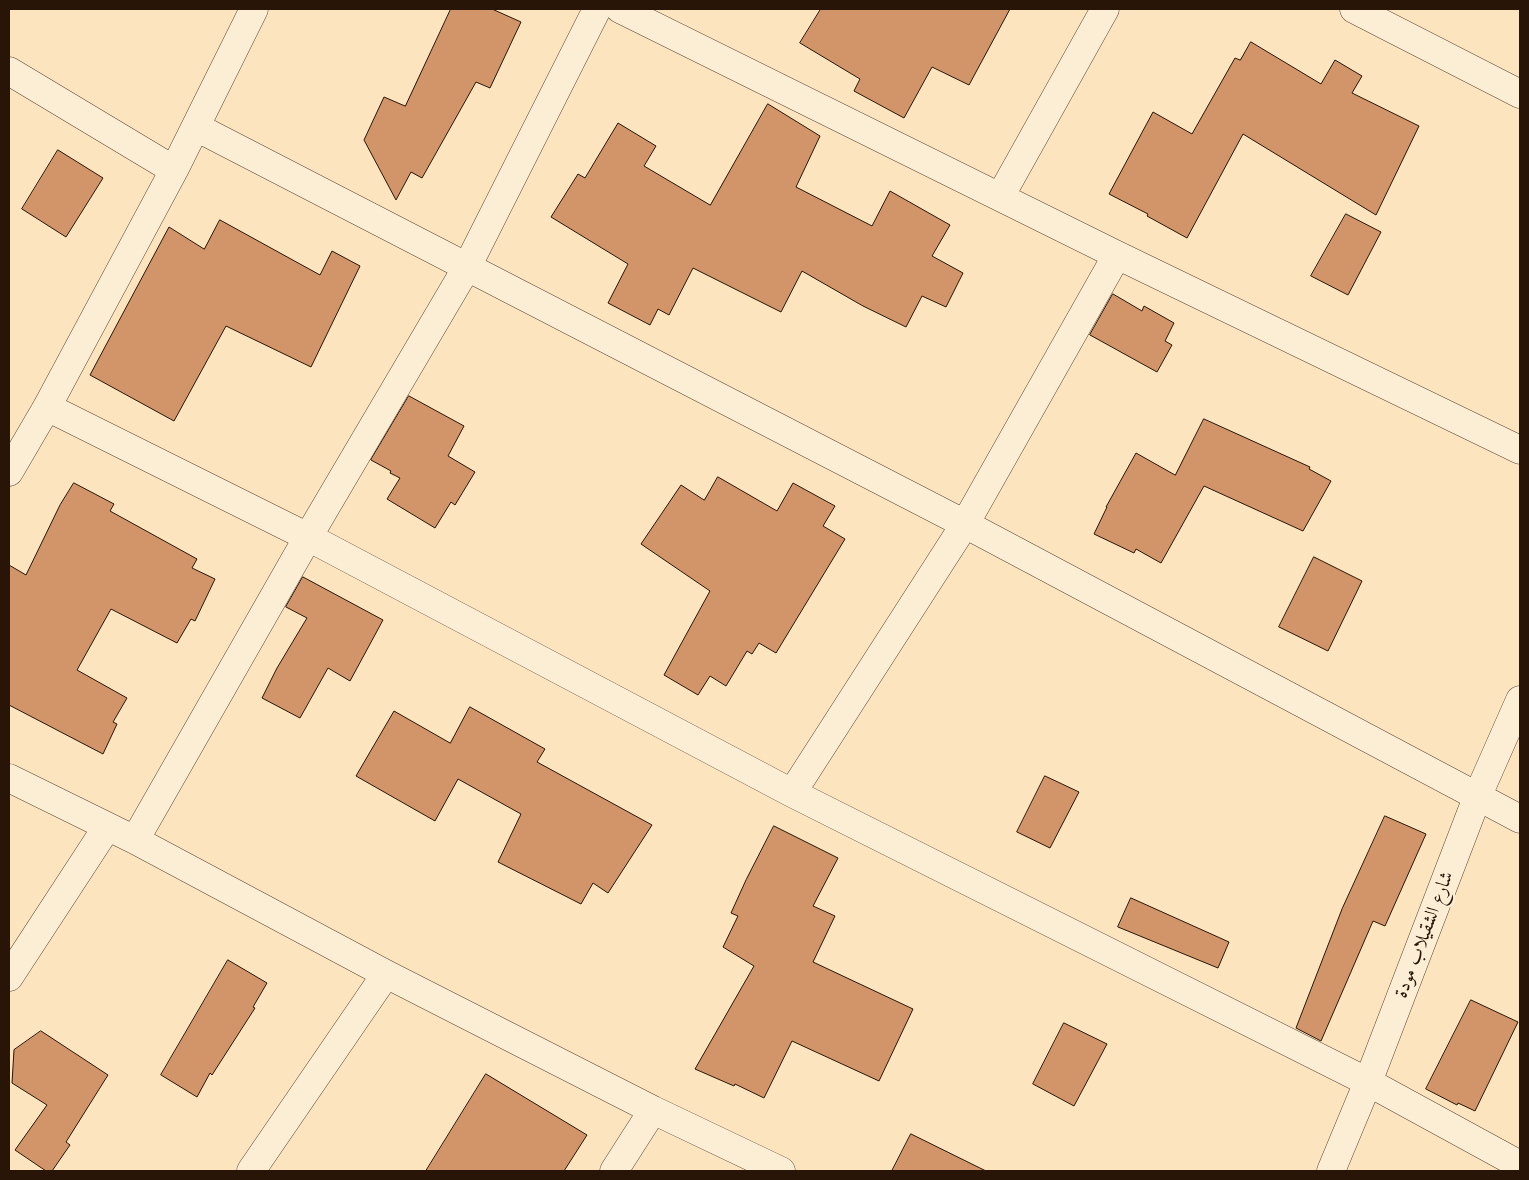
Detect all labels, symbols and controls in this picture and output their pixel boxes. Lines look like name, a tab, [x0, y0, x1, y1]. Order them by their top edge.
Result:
street label: شارع الشقيلاب مودة	[1390, 869, 1460, 1001]

